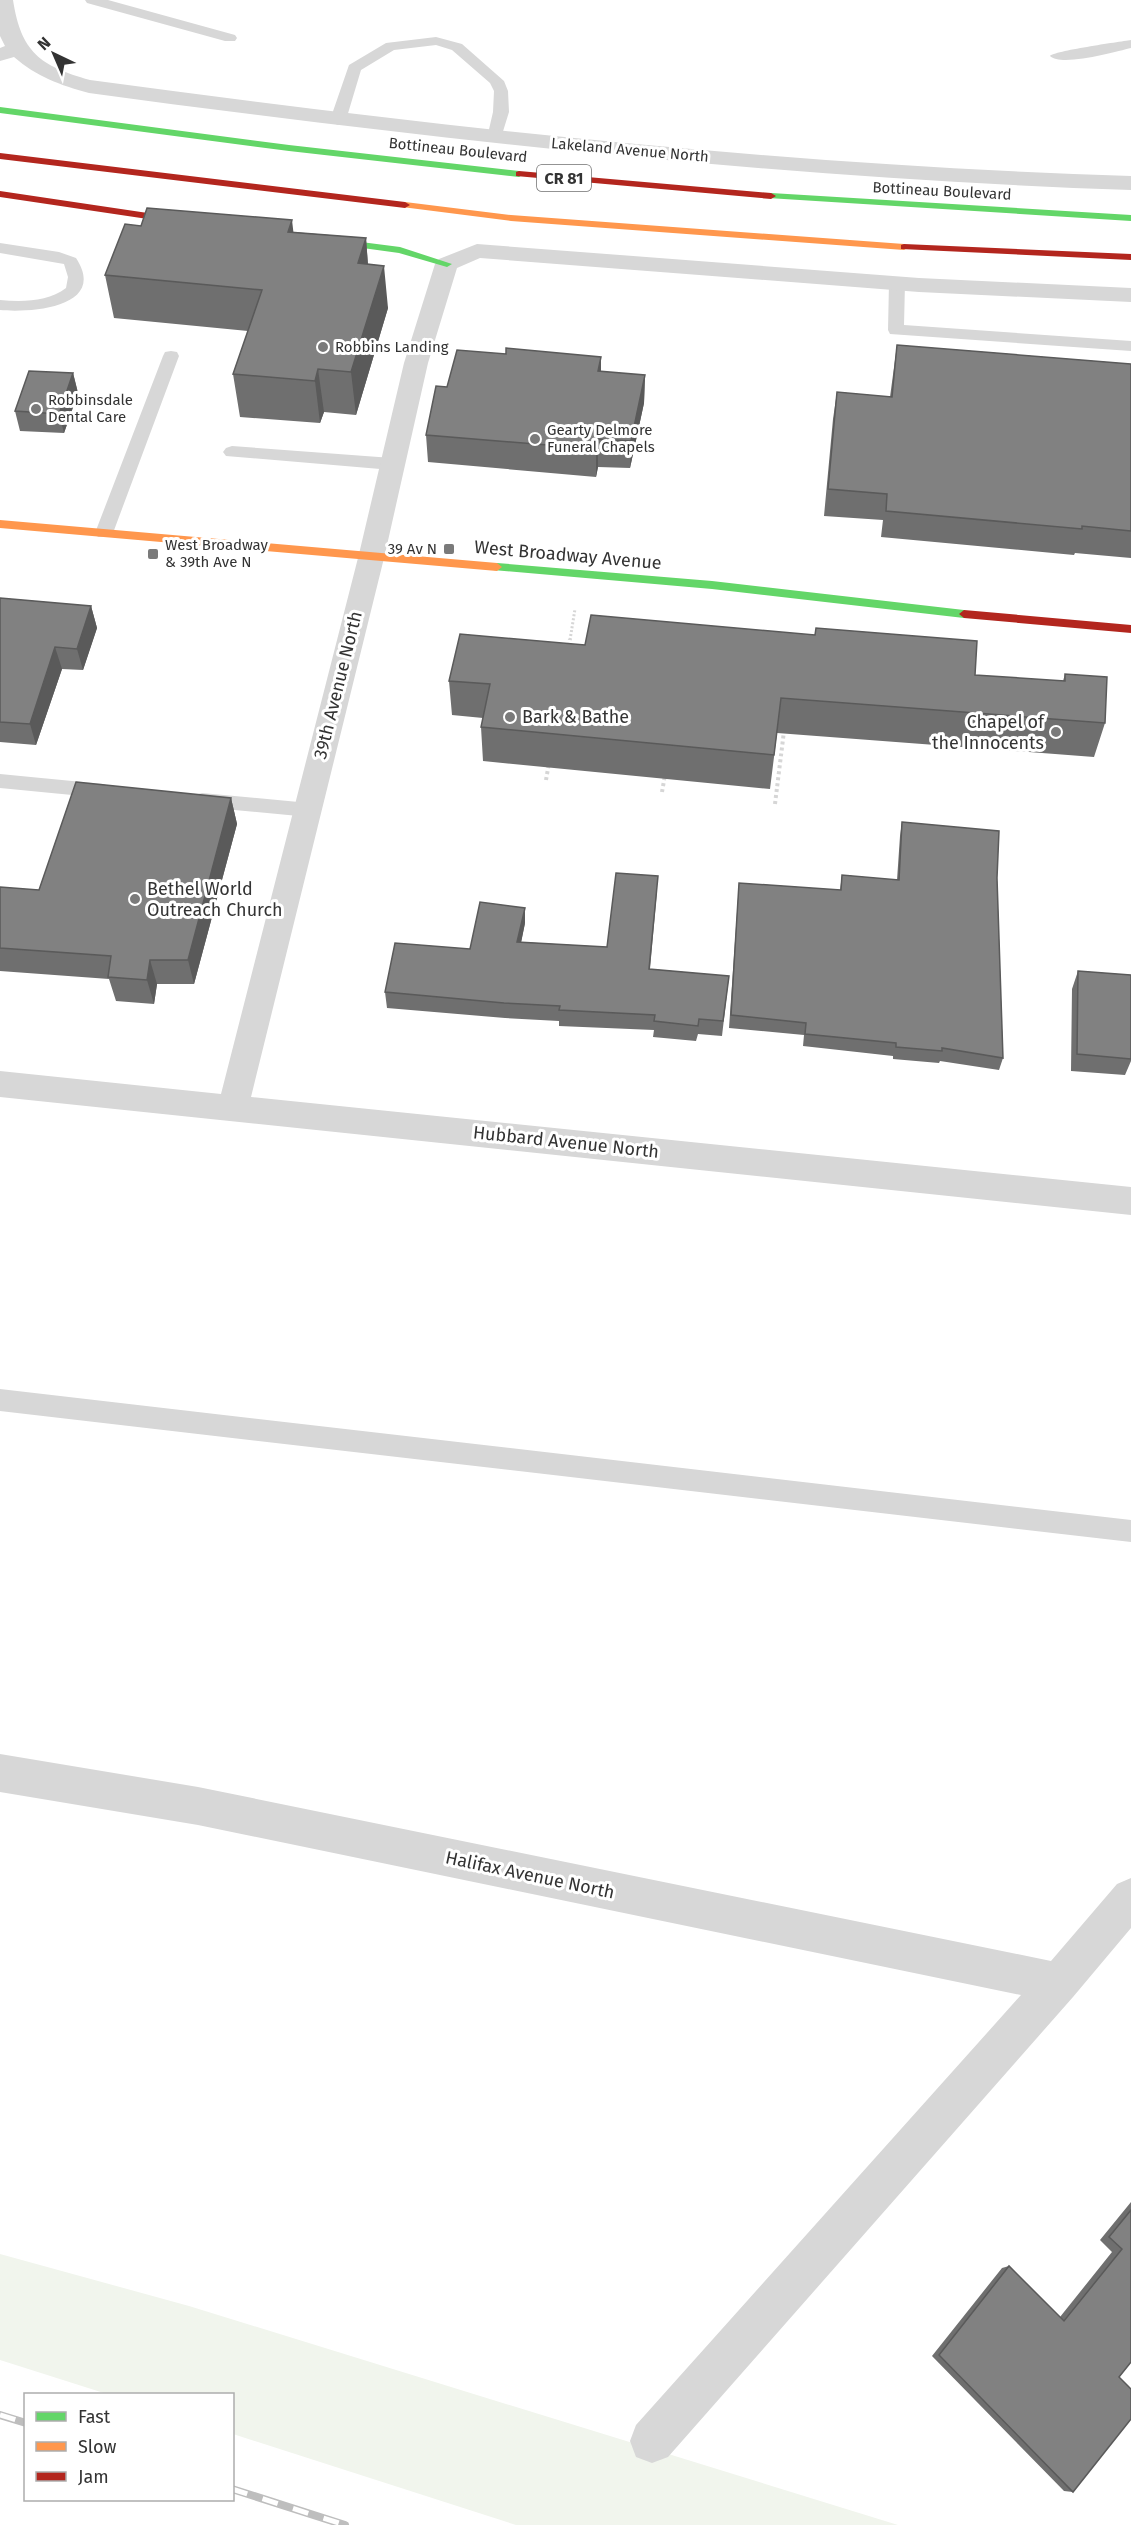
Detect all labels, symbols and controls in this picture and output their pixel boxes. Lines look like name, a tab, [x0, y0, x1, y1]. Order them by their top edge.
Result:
north arrow	[24, 24, 84, 84]
text: N	[34, 33, 54, 54]
street label: Bottineau Boulevard	[388, 134, 528, 166]
street label: Lakeland Avenue North	[550, 134, 710, 166]
road number: CR 81	[537, 165, 591, 191]
street label: Bottineau Boulevard	[872, 178, 1012, 204]
place label: Robbins Landing	[335, 338, 449, 356]
marker: Robbins Landing	[316, 340, 330, 354]
place label: Robbinsdale Dental Care	[48, 391, 133, 426]
marker: Robbinsdale Dental Care	[29, 402, 43, 416]
place label: Gearty Delmore Funeral Chapels	[547, 421, 655, 456]
marker: Gearty Delmore Funeral Chapels	[528, 432, 542, 446]
place label: West Broadway & 39th Ave N	[165, 536, 269, 571]
street label: West Broadway Avenue	[473, 536, 663, 574]
place label: 39 Av N	[388, 540, 437, 558]
marker: 39 Av N	[442, 542, 456, 556]
marker: West Broadway & 39th Ave N	[146, 547, 160, 561]
street label: 39th Avenue North	[309, 609, 367, 761]
place label: Bark & Bathe	[522, 706, 629, 728]
marker: Bark & Bathe	[503, 710, 517, 724]
place label: Chapel of the Innocents	[932, 711, 1046, 754]
marker: Chapel of the Innocents	[1049, 725, 1063, 739]
place label: Bethel World Outreach Church	[147, 878, 283, 921]
marker: Bethel World Outreach Church	[128, 892, 142, 906]
street label: Hubbard Avenue North	[472, 1121, 660, 1163]
street label: Halifax Avenue North	[443, 1846, 617, 1904]
legend	[24, 2393, 234, 2501]
text: Fast	[78, 2406, 111, 2428]
text: Slow	[78, 2436, 117, 2458]
text: Jam	[78, 2466, 109, 2488]

